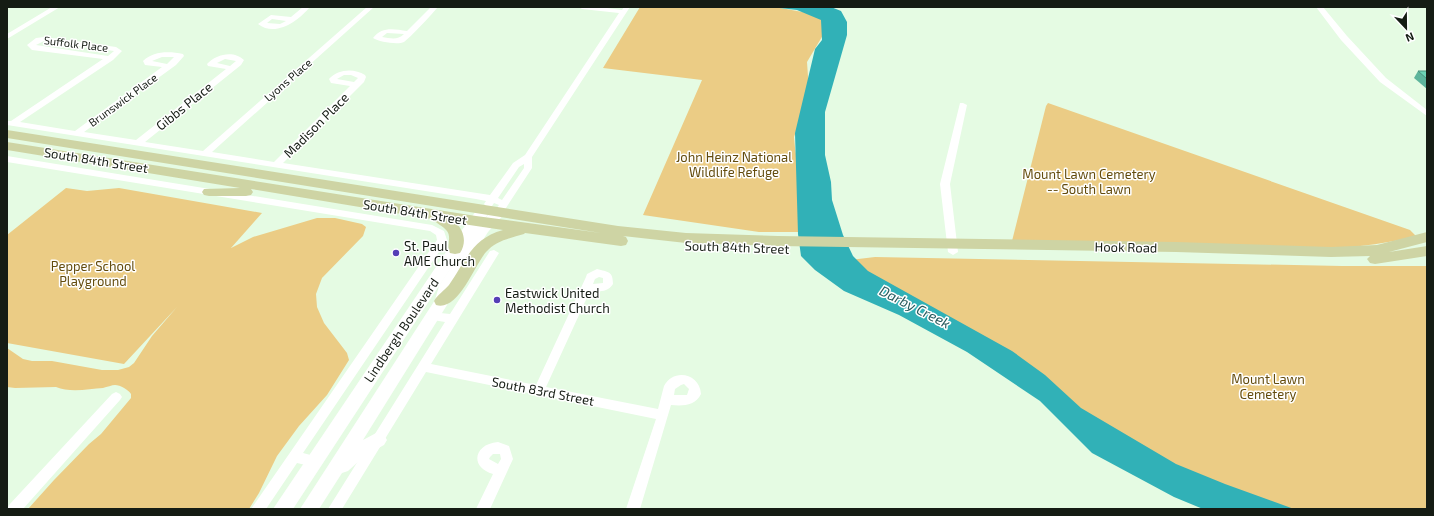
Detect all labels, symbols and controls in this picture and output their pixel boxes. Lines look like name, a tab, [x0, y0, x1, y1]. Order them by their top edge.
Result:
north arrow	[1386, 8, 1426, 48]
text: N	[1404, 30, 1416, 45]
street label: Suffolk Place	[43, 33, 109, 54]
street label: Lyons Place	[261, 56, 314, 104]
street label: Brunswick Place	[86, 70, 160, 129]
street label: Gibbs Place	[153, 78, 215, 133]
street label: Madison Place	[280, 89, 352, 161]
street label: South 84th Street	[43, 144, 149, 176]
park label: John Heinz National Wildlife Refuge	[676, 149, 792, 180]
park label: Mount Lawn Cemetery -- South Lawn	[1022, 166, 1156, 197]
street label: South 84th Street	[362, 196, 468, 228]
street label: South 84th Street	[684, 237, 790, 257]
place label: St. Paul AME Church	[404, 238, 475, 269]
street label: Hook Road	[1094, 238, 1158, 256]
marker: St. Paul AME Church	[391, 248, 401, 258]
park label: Pepper School Playground	[51, 258, 135, 289]
street label: Lindbergh Boulevard	[360, 275, 442, 385]
water label: Darby Creek	[877, 281, 953, 332]
place label: Eastwick United Methodist Church	[505, 285, 610, 316]
marker: Eastwick United Methodist Church	[492, 295, 502, 305]
park label: Mount Lawn Cemetery	[1231, 371, 1305, 402]
street label: South 83rd Street	[490, 373, 596, 409]

